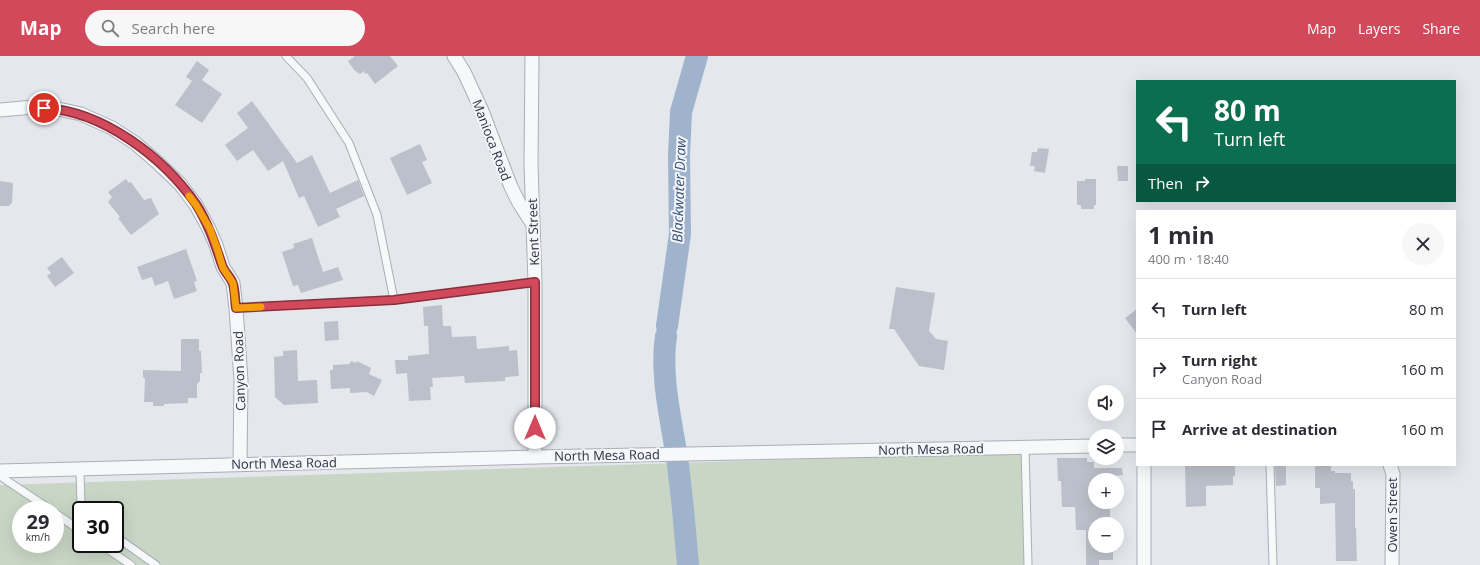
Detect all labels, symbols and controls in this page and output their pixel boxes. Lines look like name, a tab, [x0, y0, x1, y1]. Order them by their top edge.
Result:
search box	[85, 10, 365, 46]
text: Map	[20, 15, 61, 41]
icon: search	[99, 17, 121, 39]
text: Search here	[131, 18, 215, 38]
text: Map	[1307, 19, 1336, 38]
text: Layers	[1358, 19, 1400, 38]
text: Share	[1422, 19, 1460, 38]
pin	[27, 91, 61, 125]
text: 80 m	[1214, 91, 1281, 129]
icon: left	[1148, 96, 1200, 148]
icon: arrive	[33, 97, 55, 119]
street label: Manioca Road	[468, 97, 516, 183]
text: Turn left	[1214, 127, 1285, 151]
water label: Blackwater Draw	[667, 136, 690, 243]
icon: right	[1191, 172, 1213, 194]
text: Then	[1148, 173, 1183, 193]
street label: Kent Street	[523, 198, 543, 266]
text: 1 min	[1148, 218, 1215, 251]
button: close	[1402, 223, 1444, 265]
text: 400 m · 18:40	[1148, 250, 1229, 268]
icon: left	[1148, 298, 1170, 320]
text: Turn left	[1182, 299, 1247, 319]
text: 80 m	[1409, 299, 1444, 319]
street label: Canyon Road	[229, 331, 249, 411]
text: Turn right	[1182, 350, 1257, 370]
icon: right	[1148, 358, 1170, 380]
text: 160 m	[1400, 359, 1444, 379]
text: Canyon Road	[1182, 370, 1262, 388]
map controls	[1088, 385, 1124, 553]
button: sound	[1088, 385, 1124, 421]
position arrow	[514, 407, 556, 449]
icon: arrive	[1148, 418, 1170, 440]
text: Arrive at destination	[1182, 419, 1337, 439]
text: 160 m	[1400, 419, 1444, 439]
button: layers	[1088, 429, 1124, 465]
street label: North Mesa Road	[878, 439, 984, 459]
street label: North Mesa Road	[554, 445, 660, 465]
street label: North Mesa Road	[231, 453, 337, 473]
button: +	[1088, 473, 1124, 509]
street label: Owen Street	[1383, 477, 1401, 553]
speed limit sign: 30	[72, 501, 124, 553]
text: 29	[27, 508, 49, 535]
button: −	[1088, 517, 1124, 553]
text: km/h	[26, 530, 50, 544]

